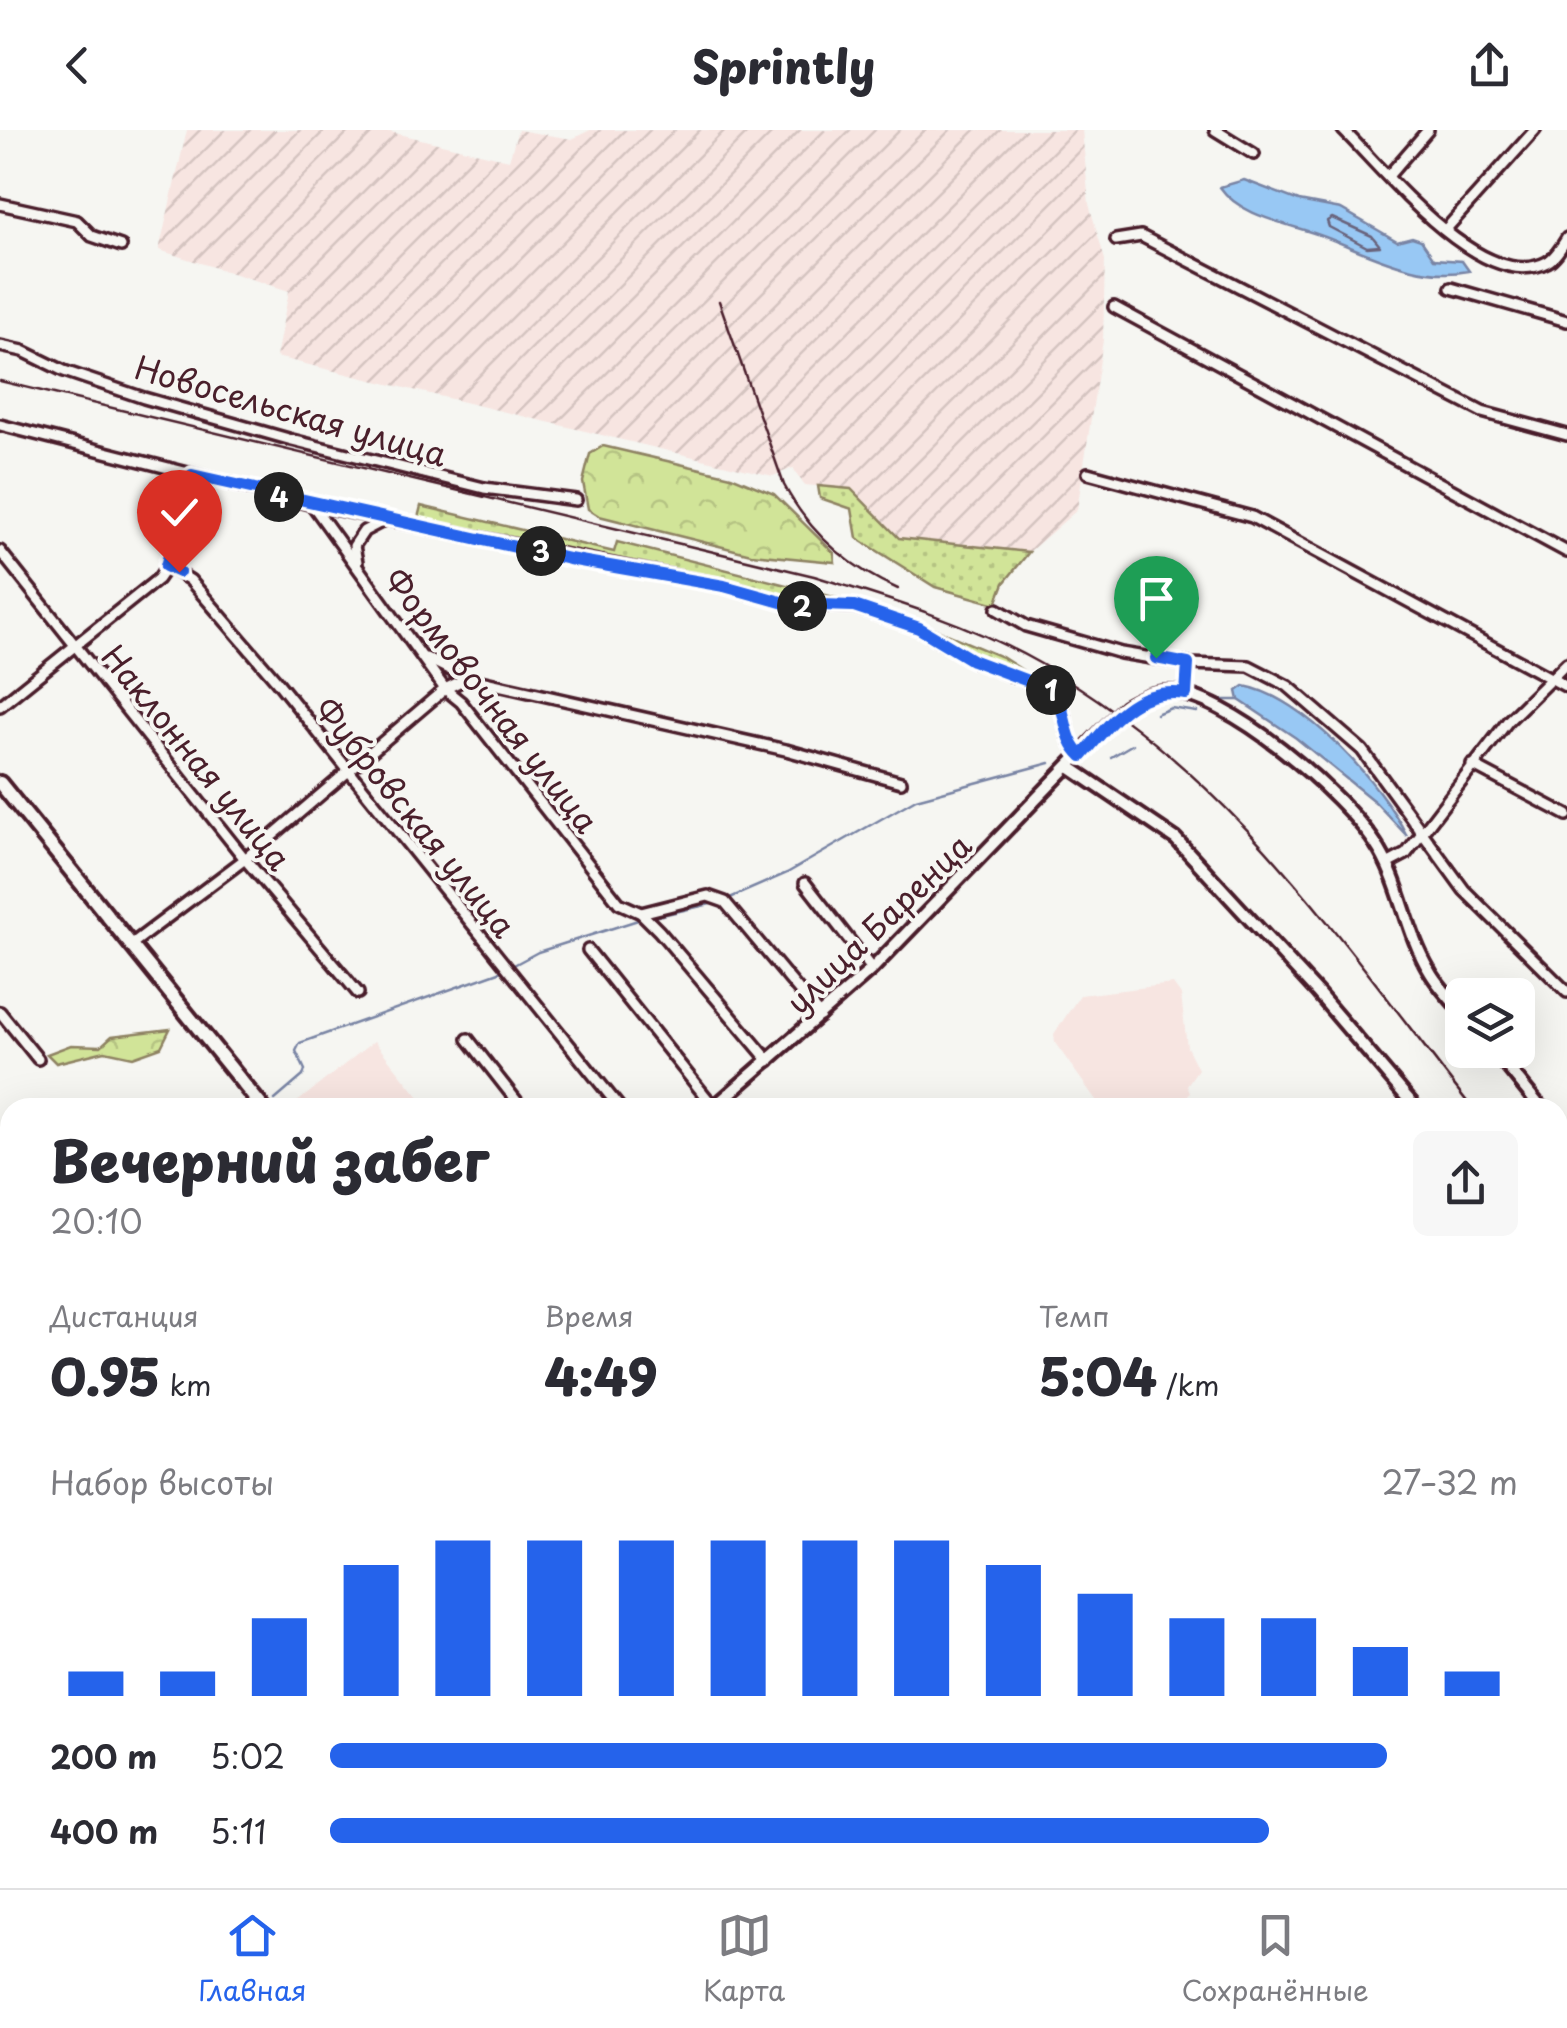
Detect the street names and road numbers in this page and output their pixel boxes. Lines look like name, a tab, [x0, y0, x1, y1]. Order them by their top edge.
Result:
street label: Новосельская улица	[129, 342, 453, 478]
street label: Формовочная улица	[373, 557, 611, 843]
street label: Наклонная улица	[91, 634, 303, 880]
street label: Фубровская улица	[304, 687, 528, 947]
street label: улица Баренца	[774, 821, 982, 1024]

